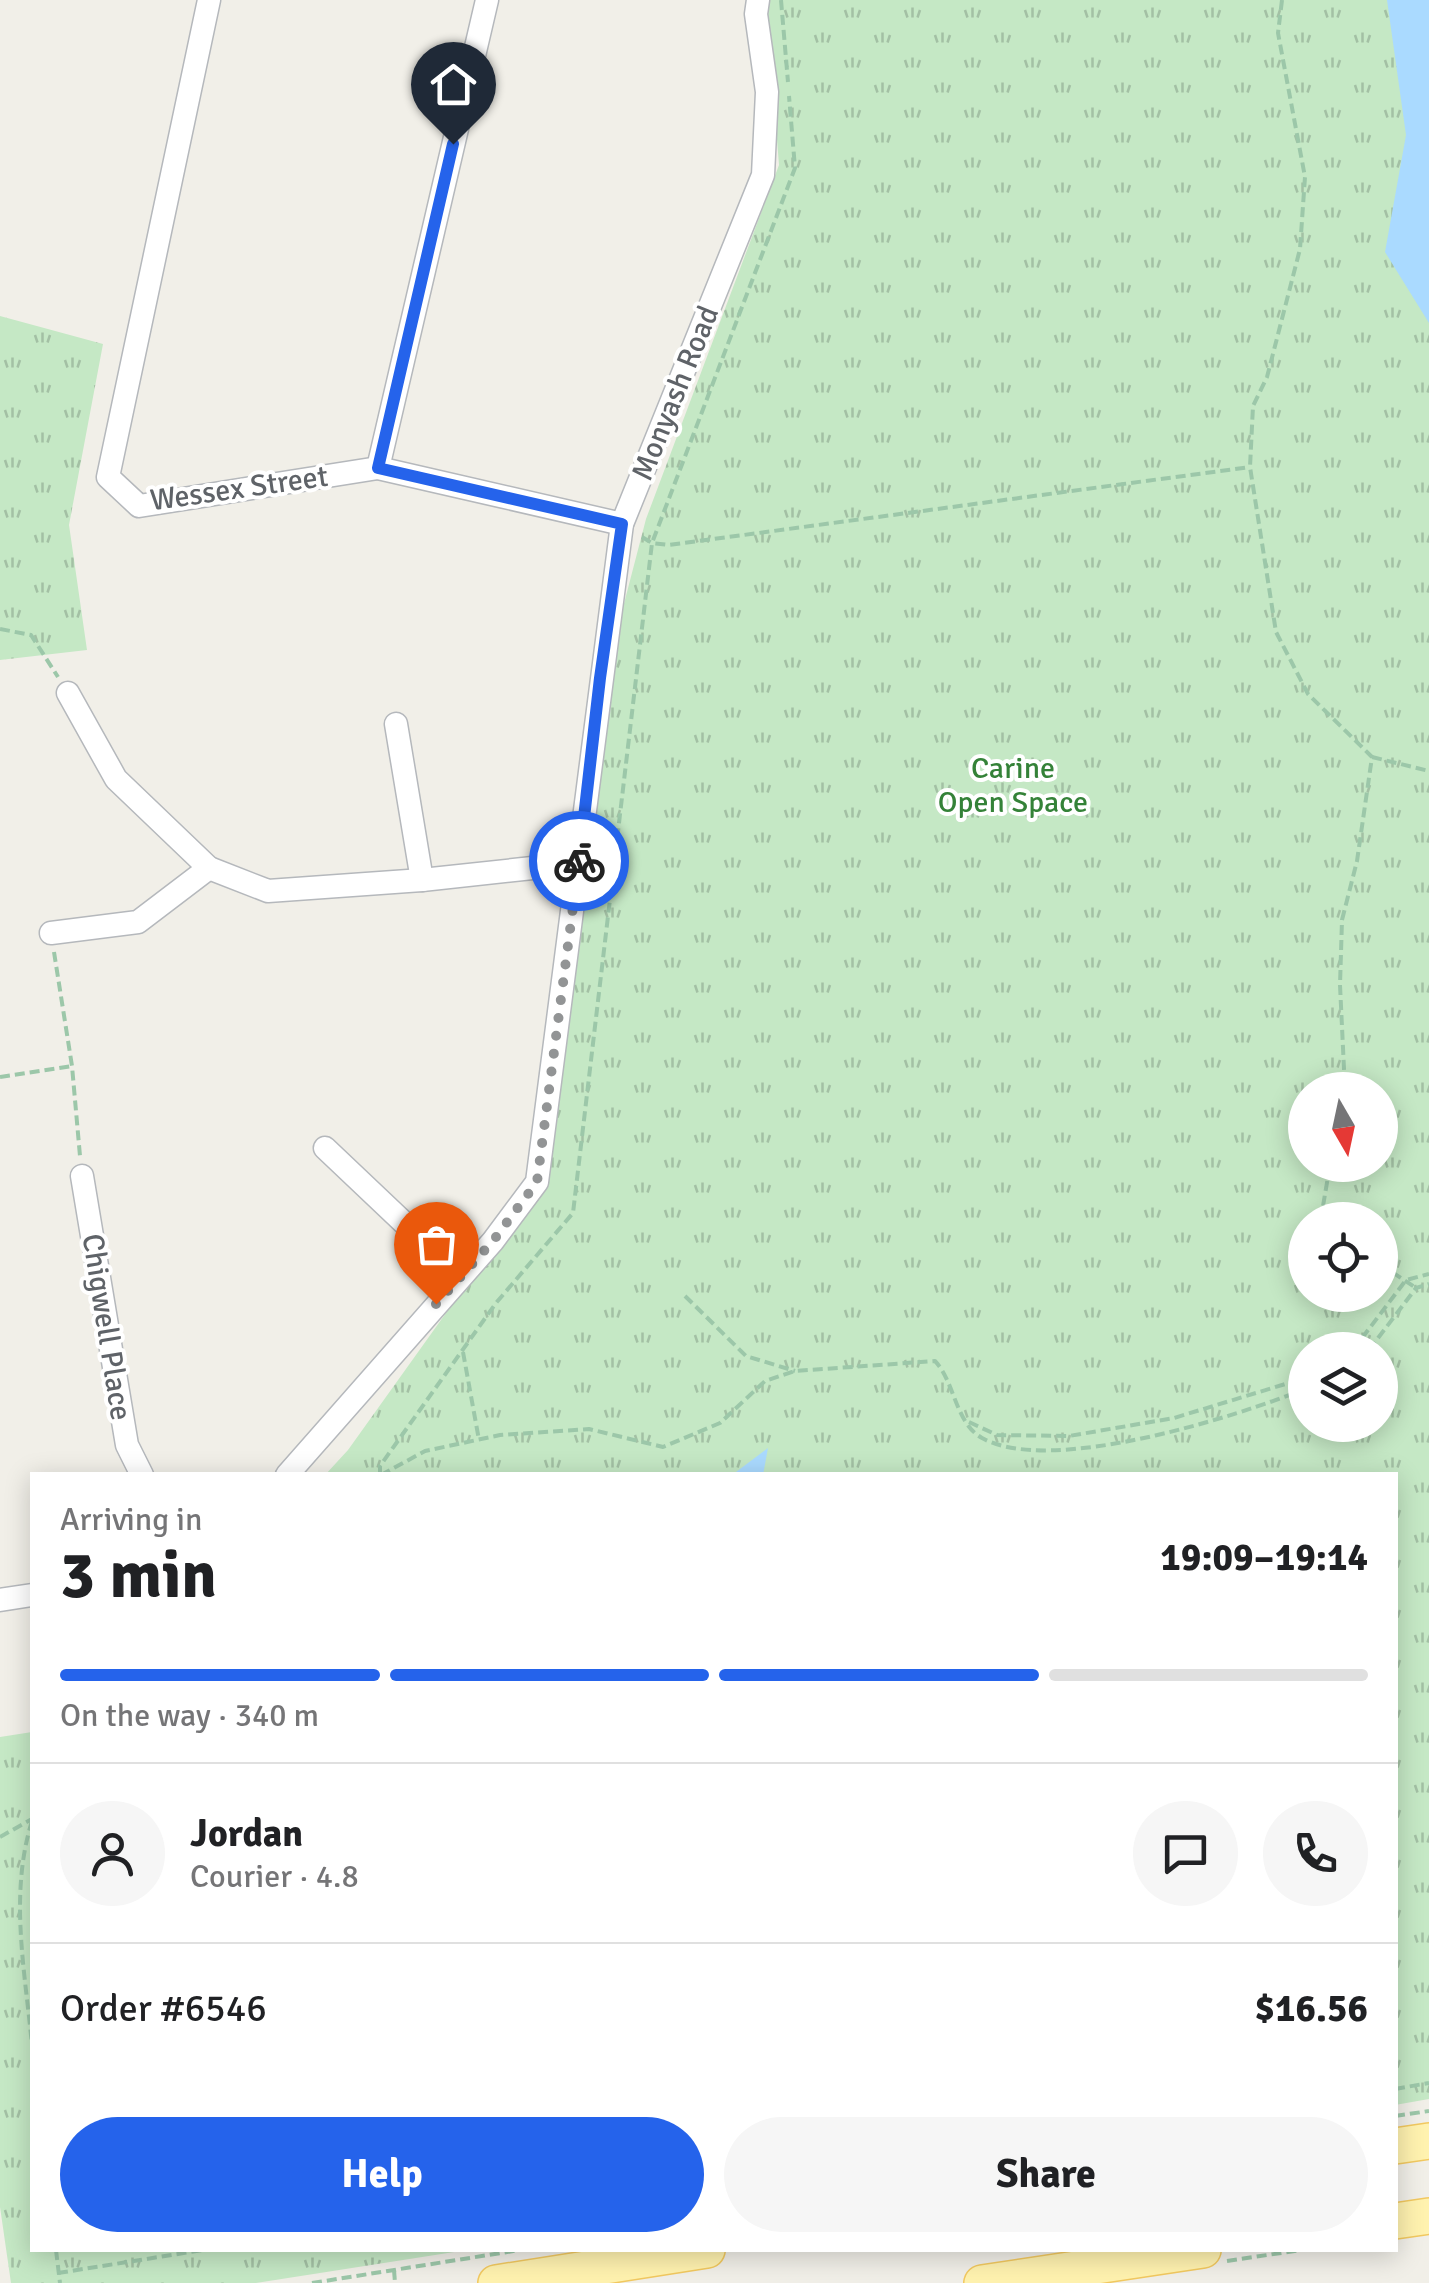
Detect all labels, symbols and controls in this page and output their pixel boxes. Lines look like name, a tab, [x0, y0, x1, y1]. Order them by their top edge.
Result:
pin	[411, 42, 496, 145]
icon: home	[426, 57, 481, 112]
street label: Monyash Road	[624, 301, 727, 486]
street label: Wessex Street	[148, 458, 330, 519]
park label: Carine Open Space	[938, 750, 1088, 821]
courier	[529, 811, 629, 911]
icon: bike	[552, 834, 607, 889]
north arrow	[1288, 1072, 1398, 1182]
map controls	[1288, 1072, 1398, 1442]
pin	[394, 1202, 479, 1305]
button: locate	[1288, 1202, 1398, 1312]
icon: bag	[409, 1217, 464, 1272]
street label: Chigwell Place	[73, 1231, 140, 1423]
button: layers	[1288, 1332, 1398, 1442]
text: Arriving in	[60, 1500, 202, 1539]
text: 19:09–19:14	[1160, 1534, 1368, 1581]
text: 3 min	[60, 1536, 217, 1616]
text: On the way · 340 m	[60, 1696, 319, 1735]
button: person	[60, 1801, 165, 1906]
button: chat	[1133, 1801, 1238, 1906]
button: phone	[1263, 1801, 1368, 1906]
text: Jordan	[190, 1810, 303, 1857]
text: Courier · 4.8	[190, 1857, 359, 1896]
text: Order #6546	[60, 1985, 267, 2032]
text: $16.56	[1255, 1985, 1368, 2032]
button: Help	[60, 2117, 704, 2232]
button: Share	[724, 2117, 1368, 2232]

